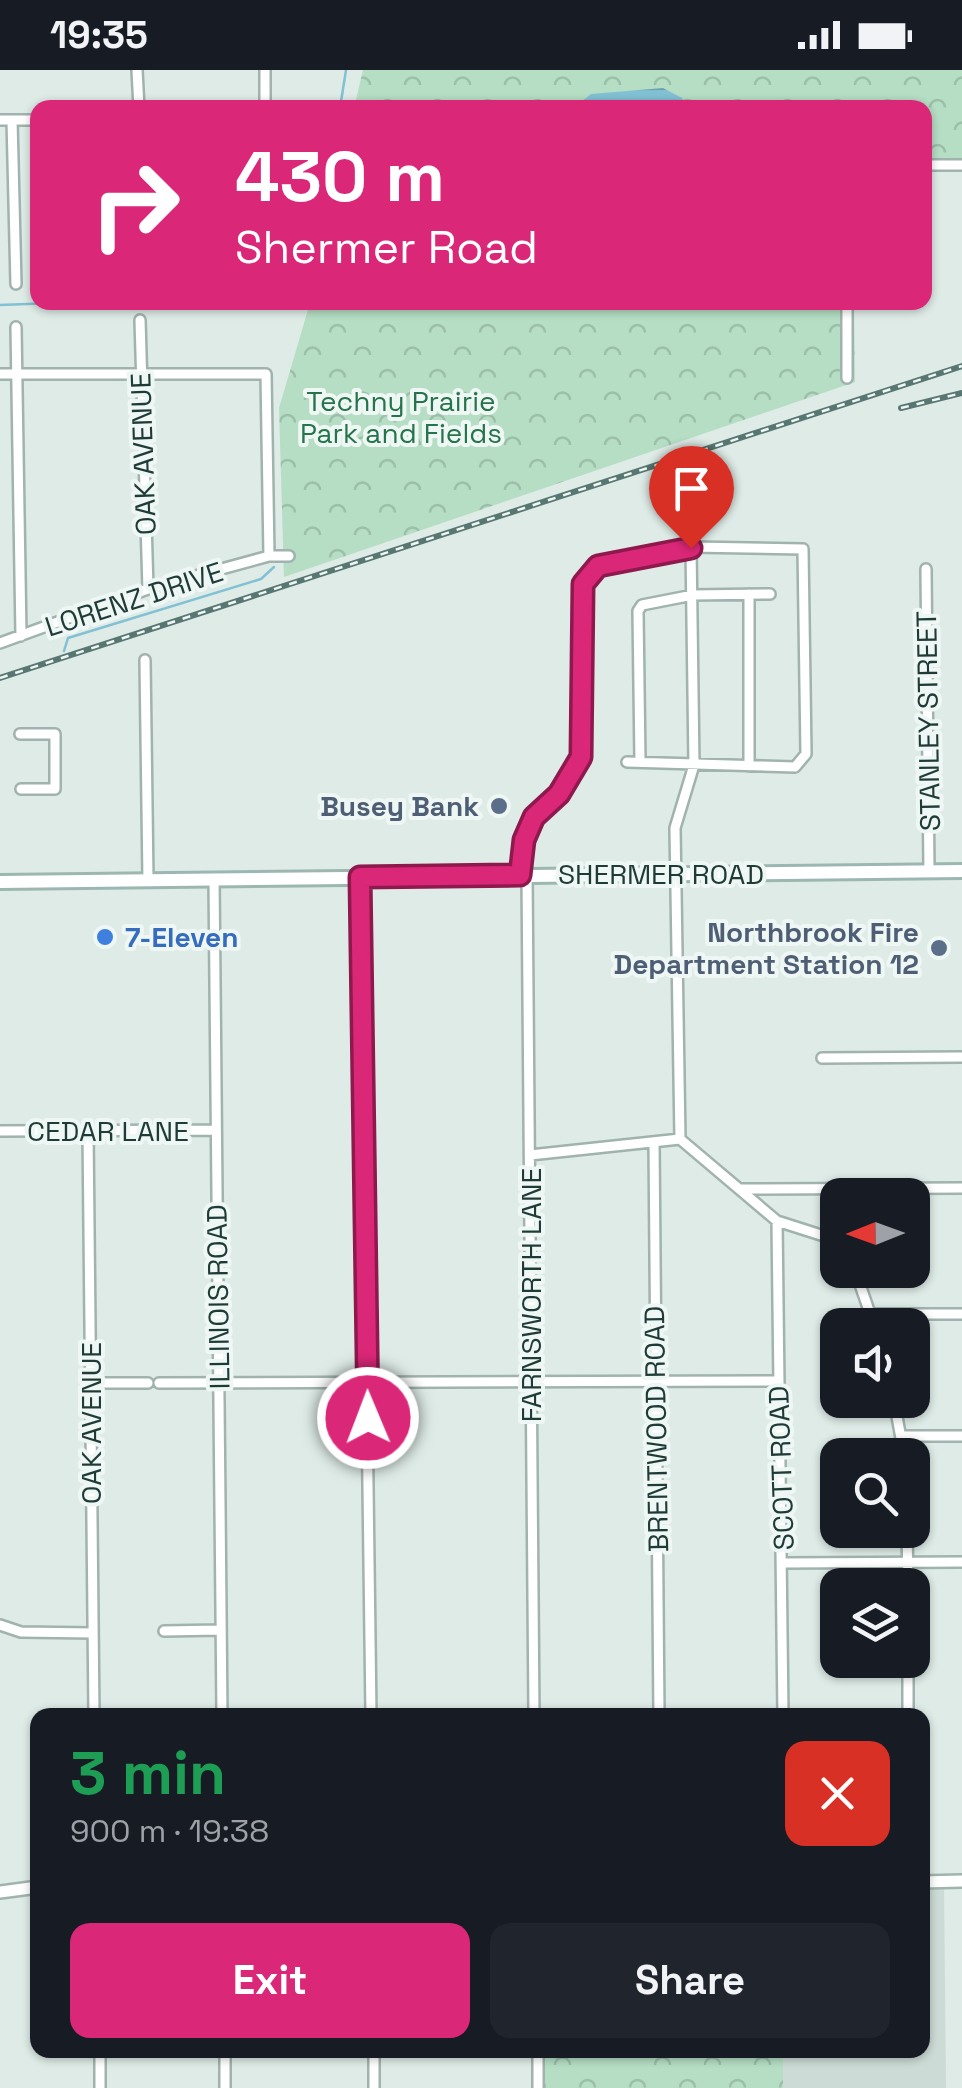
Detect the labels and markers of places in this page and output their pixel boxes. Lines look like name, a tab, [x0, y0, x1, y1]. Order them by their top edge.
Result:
pin	[649, 446, 734, 549]
place label: Busey Bank	[320, 788, 479, 824]
marker: Busey Bank	[488, 795, 510, 817]
place label: Northbrook Fire Department Station 12	[614, 914, 919, 982]
place label: 7-Eleven	[125, 919, 239, 955]
marker: 7-Eleven	[94, 926, 116, 948]
marker: Northbrook Fire Department Station 12	[928, 937, 950, 959]

